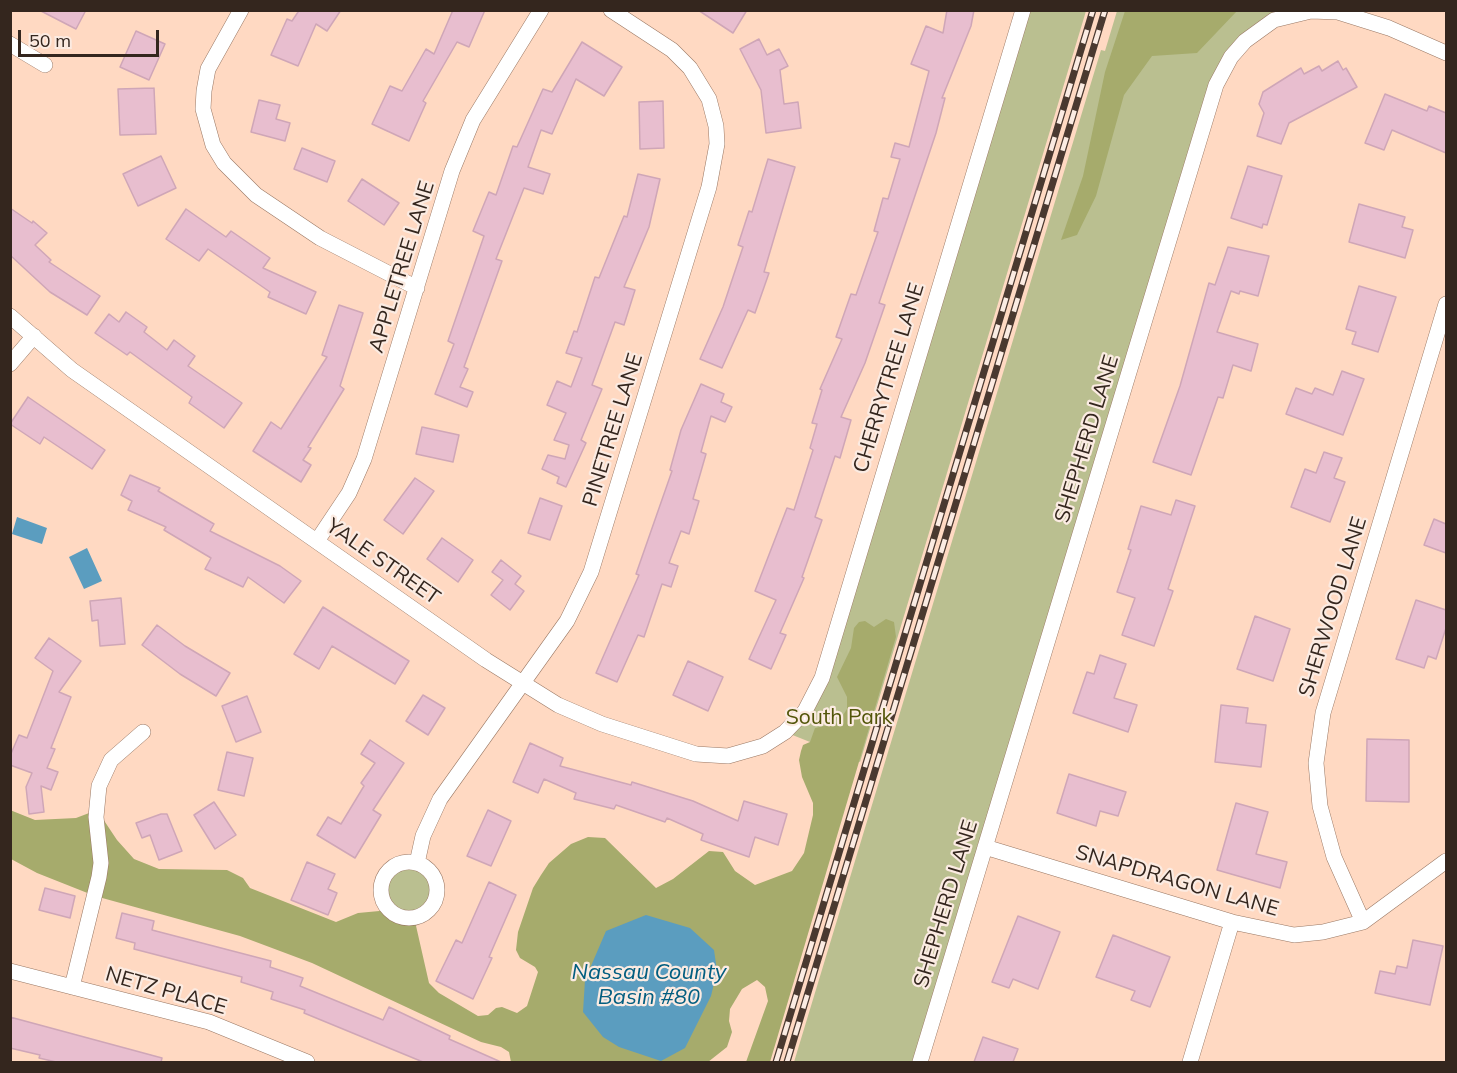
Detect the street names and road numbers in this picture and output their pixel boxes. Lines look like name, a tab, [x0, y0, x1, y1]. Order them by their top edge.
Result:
street label: APPLETREE LANE	[364, 178, 440, 356]
street label: CHERRYTREE LANE	[848, 280, 930, 476]
street label: PINETREE LANE	[578, 350, 648, 510]
street label: SHEPHERD LANE	[1050, 352, 1124, 526]
street label: YALE STREET	[321, 513, 445, 611]
street label: SHERWOOD LANE	[1294, 514, 1372, 700]
street label: SHEPHERD LANE	[909, 817, 983, 991]
street label: SNAPDRAGON LANE	[1072, 840, 1282, 922]
street label: NETZ PLACE	[102, 962, 230, 1020]

